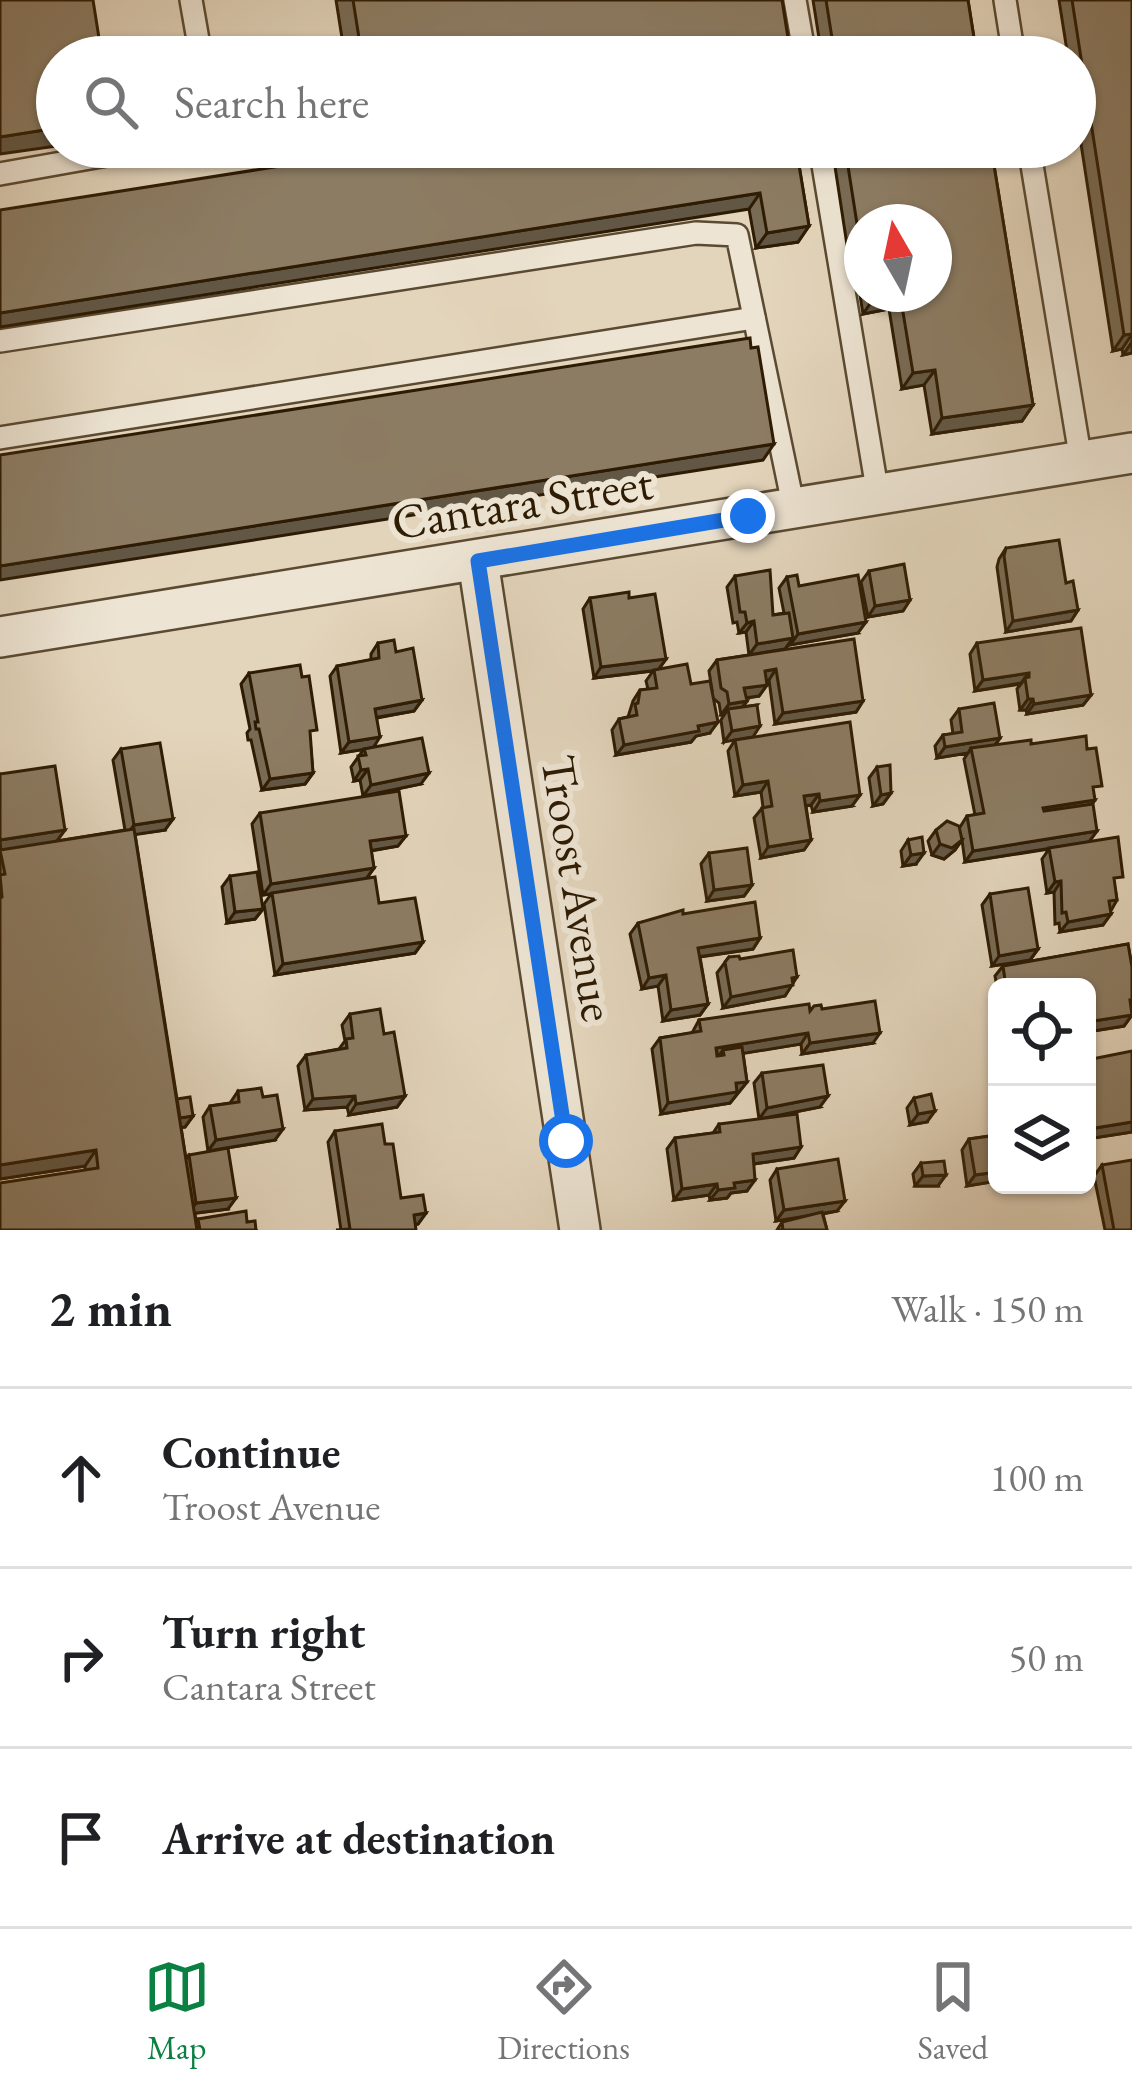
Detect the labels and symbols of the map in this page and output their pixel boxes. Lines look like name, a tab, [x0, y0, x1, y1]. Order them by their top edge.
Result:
north arrow	[844, 204, 952, 312]
street label: Cantara Street	[387, 451, 657, 553]
route end	[721, 489, 775, 543]
street label: Troost Avenue	[527, 750, 631, 1026]
route start	[539, 1114, 593, 1168]

